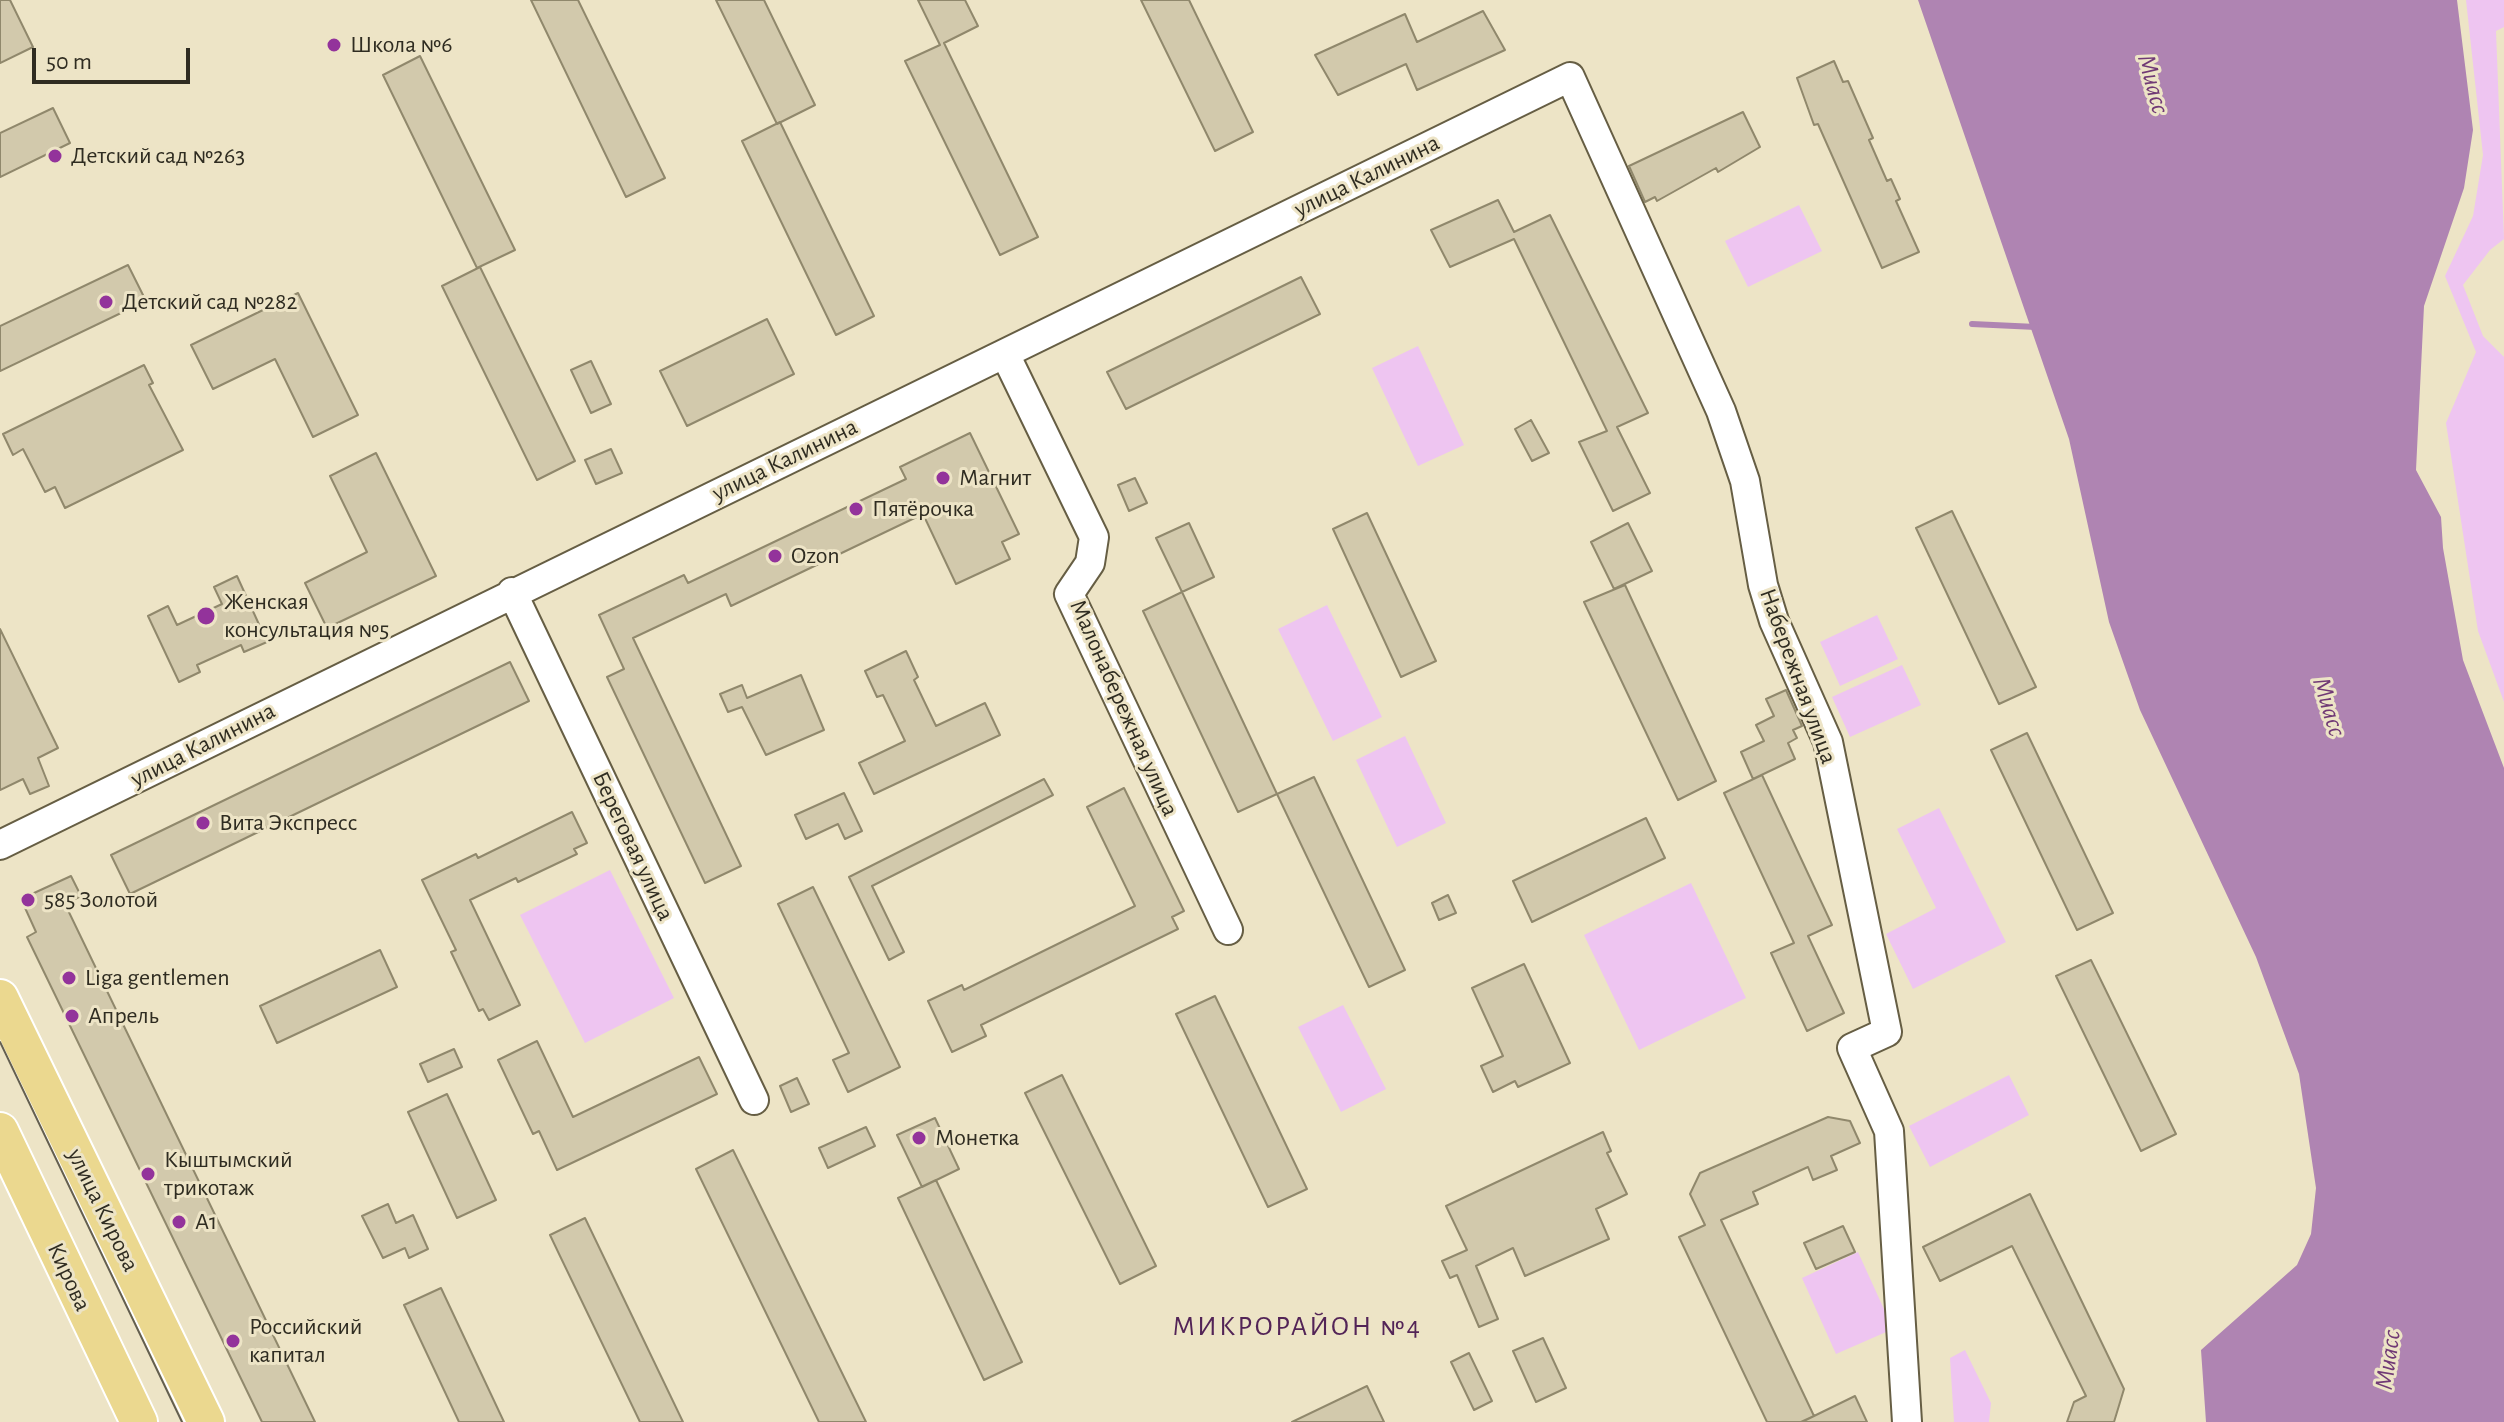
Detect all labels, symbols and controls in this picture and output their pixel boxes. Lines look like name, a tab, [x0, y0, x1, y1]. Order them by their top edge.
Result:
place label: Школа №6	[350, 31, 453, 59]
scale bar	[36, 32, 194, 82]
marker: Школа №6	[325, 36, 343, 54]
text: 50 m	[46, 50, 92, 74]
water label: Миасс	[2130, 51, 2176, 117]
street label: улица Калинина	[1290, 128, 1444, 224]
place label: Детский сад №263	[71, 142, 245, 170]
marker: Детский сад №263	[46, 147, 64, 165]
place label: Детский сад №282	[122, 288, 297, 316]
marker: Детский сад №282	[97, 293, 115, 311]
street label: улица Калинина	[708, 412, 862, 508]
place label: Магнит	[959, 464, 1031, 492]
marker: Магнит	[934, 469, 952, 487]
place label: Пятёрочка	[872, 495, 974, 523]
marker: Пятёрочка	[847, 500, 865, 518]
place label: Ozon	[791, 542, 840, 570]
marker: Ozon	[766, 547, 784, 565]
street label: Набережная улица	[1753, 584, 1843, 768]
place label: Женская консультация №5	[224, 588, 389, 644]
street label: Малонабережная улица	[1063, 595, 1185, 821]
marker: Женская консультация №5	[195, 605, 217, 627]
water label: Миасс	[2305, 674, 2353, 740]
street label: улица Калинина	[126, 696, 280, 794]
street label: Береговая улица	[586, 767, 680, 925]
place label: Вита Экспресс	[219, 809, 358, 837]
marker: Вита Экспресс	[194, 814, 212, 832]
place label: 585 Золотой	[44, 886, 158, 914]
marker: 585 Золотой	[19, 891, 37, 909]
place label: Liga gentlemen	[85, 964, 230, 992]
marker: Liga gentlemen	[60, 969, 78, 987]
place label: Апрель	[88, 1002, 159, 1030]
marker: Апрель	[63, 1007, 81, 1025]
place label: Монетка	[935, 1124, 1020, 1152]
marker: Монетка	[910, 1129, 928, 1147]
street label: улица Кирова	[61, 1144, 145, 1276]
place label: Кыштымский трикотаж	[164, 1146, 293, 1202]
marker: Кыштымский трикотаж	[139, 1165, 157, 1183]
place label: А1	[195, 1208, 217, 1236]
marker: А1	[170, 1213, 188, 1231]
street label: Кирова	[41, 1238, 97, 1316]
district label: МИКРОРАЙОН №4	[1172, 1310, 1422, 1344]
place label: Российский капитал	[249, 1313, 362, 1369]
water label: Миасс	[2368, 1328, 2408, 1392]
marker: Российский капитал	[224, 1332, 242, 1350]

